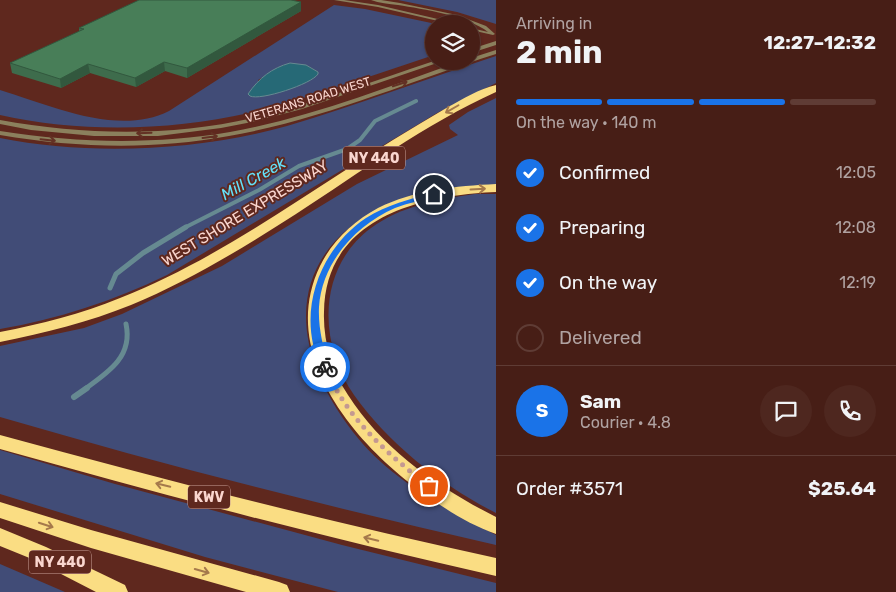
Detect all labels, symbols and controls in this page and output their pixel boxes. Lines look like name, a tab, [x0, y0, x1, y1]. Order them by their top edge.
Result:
text: Arriving in	[516, 14, 592, 33]
map controls	[425, 15, 480, 70]
button: layers	[425, 15, 480, 70]
text: 12:27–12:32	[763, 31, 876, 54]
text: 2 min	[516, 33, 603, 71]
street label: VETERANS ROAD WEST	[244, 74, 372, 126]
one-way arrow	[392, 79, 407, 88]
one-way arrow	[446, 105, 460, 115]
text: On the way · 140 m	[516, 113, 656, 132]
one-way arrow	[136, 128, 152, 137]
one-way arrow	[202, 132, 218, 142]
one-way arrow	[40, 135, 56, 145]
road number: NY 440	[343, 146, 405, 170]
water label: Mill Creek	[217, 153, 290, 204]
street label: WEST SHORE EXPRESSWAY	[158, 156, 332, 270]
icon: check	[516, 159, 544, 187]
text: Confirmed	[559, 161, 650, 184]
text: 12:05	[836, 163, 876, 182]
pin	[413, 173, 455, 215]
icon: home	[420, 180, 448, 208]
one-way arrow	[470, 184, 486, 193]
icon: check	[516, 214, 544, 242]
text: Preparing	[559, 216, 645, 239]
text: 12:08	[835, 218, 876, 237]
icon: check	[516, 269, 544, 297]
text: On the way	[559, 271, 657, 294]
text: 12:19	[839, 273, 876, 292]
text: Delivered	[559, 326, 642, 349]
courier	[300, 342, 350, 392]
icon: bike	[311, 353, 339, 381]
button: chat	[760, 385, 812, 437]
button: phone	[824, 385, 876, 437]
text: Sam	[580, 390, 621, 413]
text: S	[536, 399, 548, 422]
text: Courier · 4.8	[580, 413, 671, 432]
pin	[408, 465, 450, 507]
icon: bag	[415, 472, 443, 500]
text: Order #3571	[516, 477, 623, 500]
text: $25.64	[808, 477, 876, 500]
one-way arrow	[155, 480, 171, 489]
road number: KWV	[188, 486, 230, 508]
one-way arrow	[38, 520, 54, 530]
one-way arrow	[364, 533, 380, 543]
road number: NY 440	[29, 550, 91, 574]
one-way arrow	[194, 567, 210, 576]

